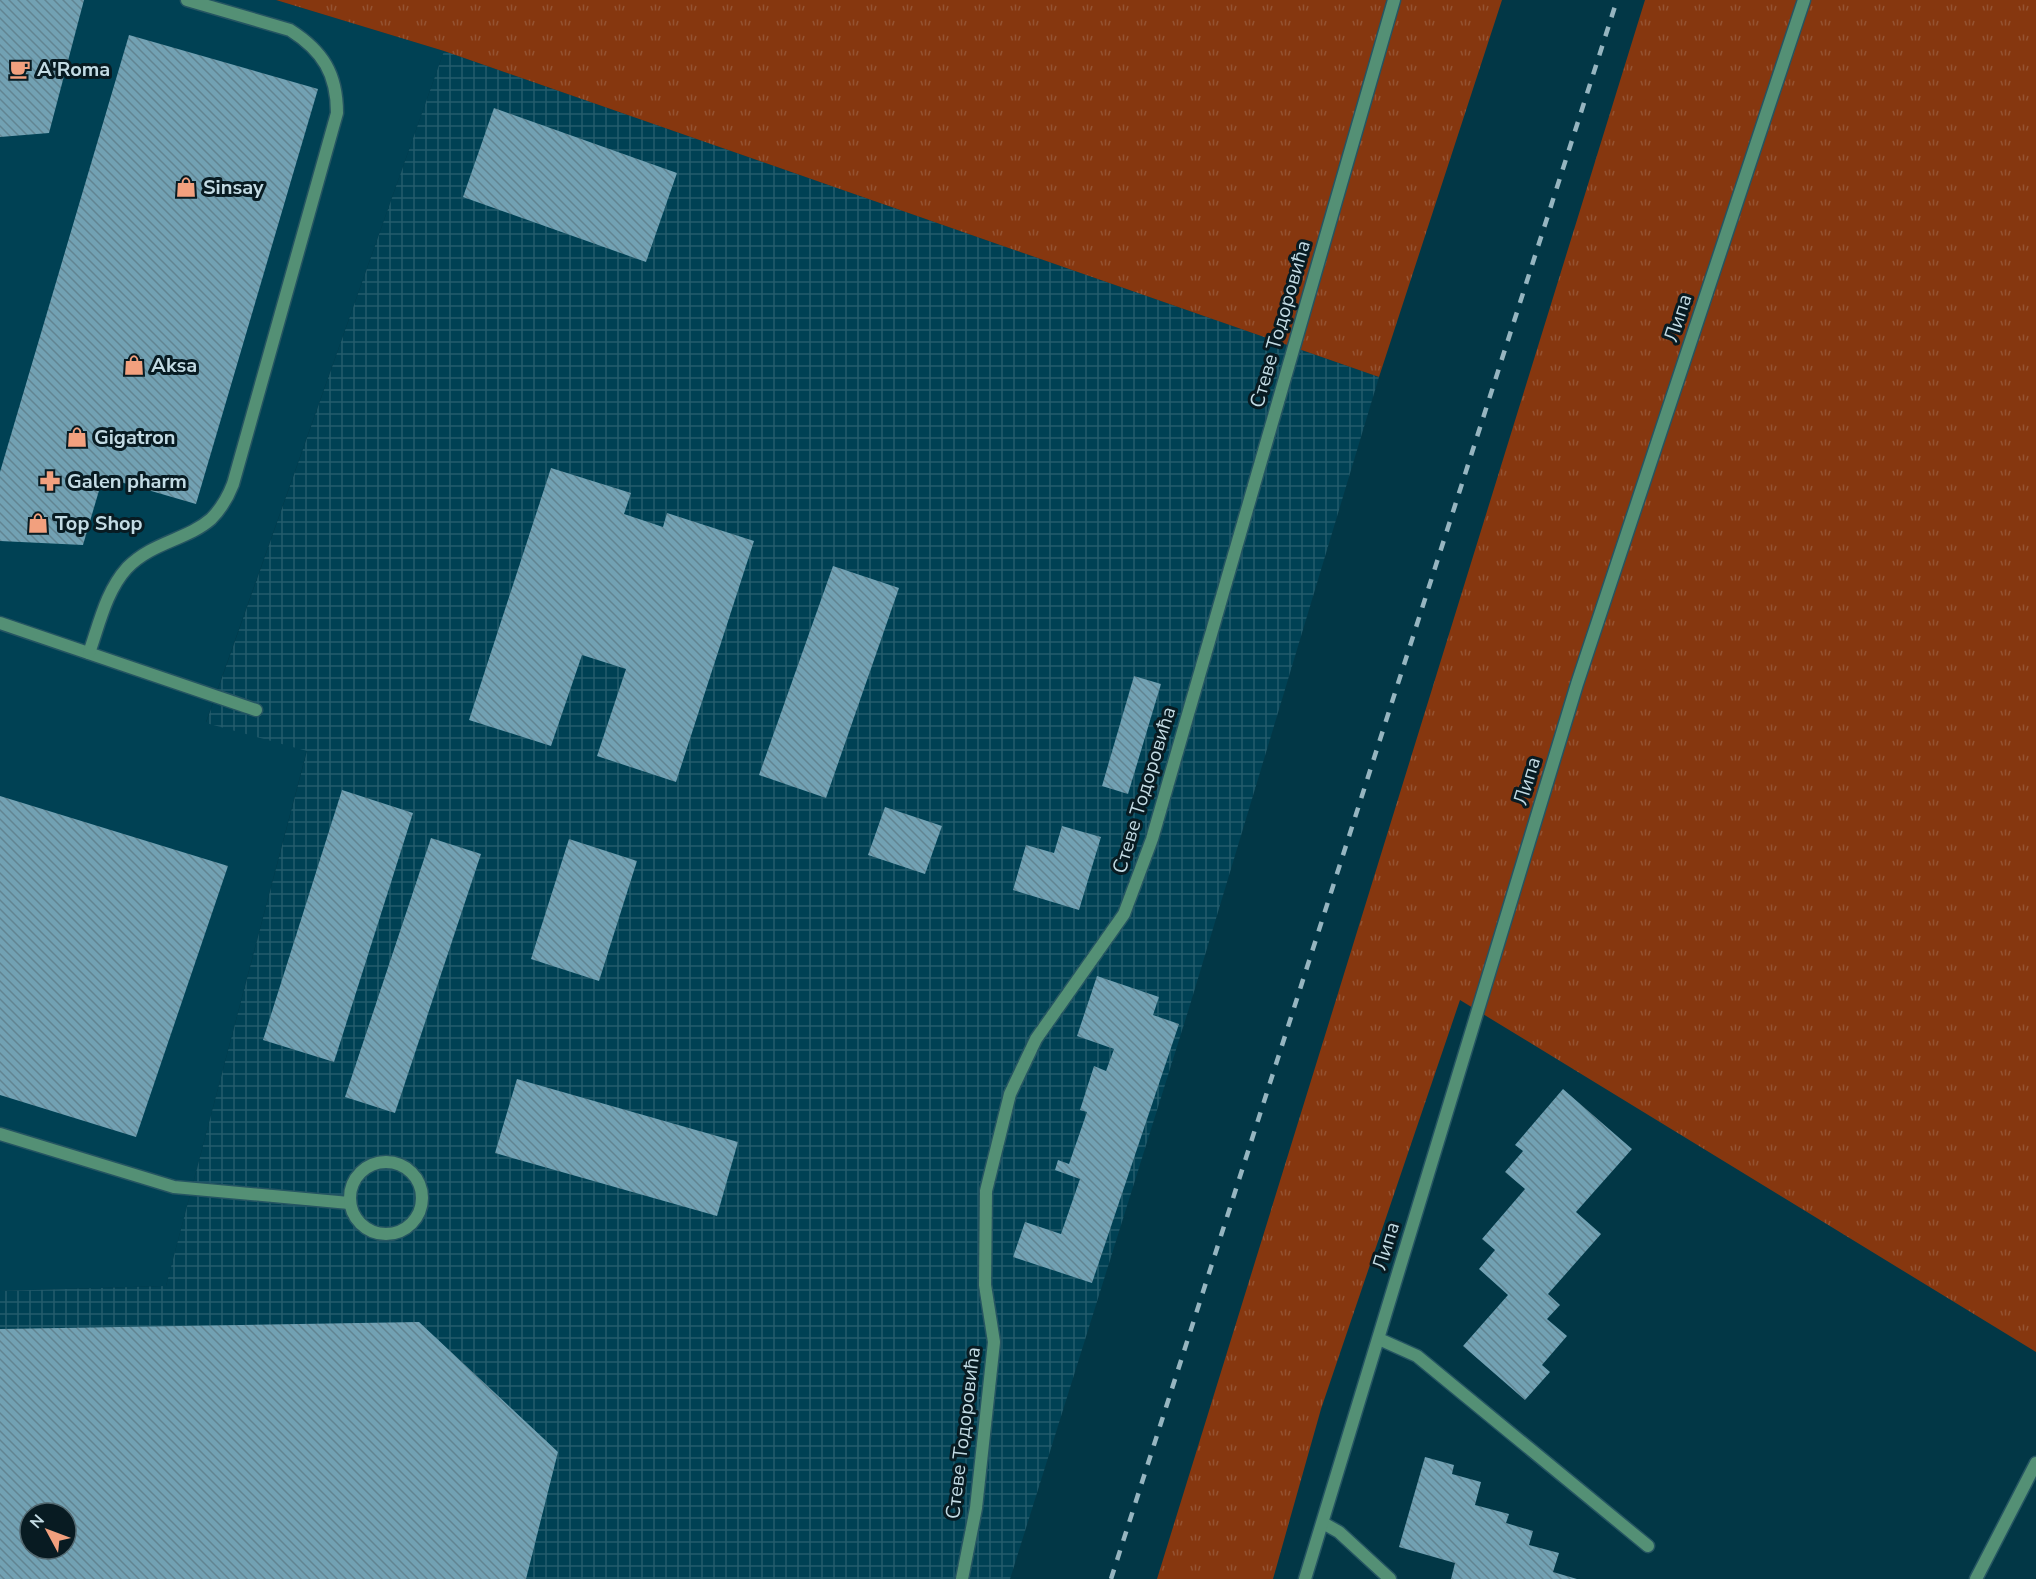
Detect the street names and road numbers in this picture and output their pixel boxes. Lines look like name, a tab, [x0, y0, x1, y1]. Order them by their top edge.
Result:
street label: Стеве Тодоровића	[1243, 237, 1317, 411]
street label: Липа	[1658, 291, 1698, 345]
street label: Стеве Тодоровића	[1106, 703, 1182, 877]
street label: Липа	[1507, 754, 1547, 808]
street label: Липа	[1366, 1219, 1406, 1273]
street label: Стеве Тодоровића	[939, 1345, 987, 1521]

